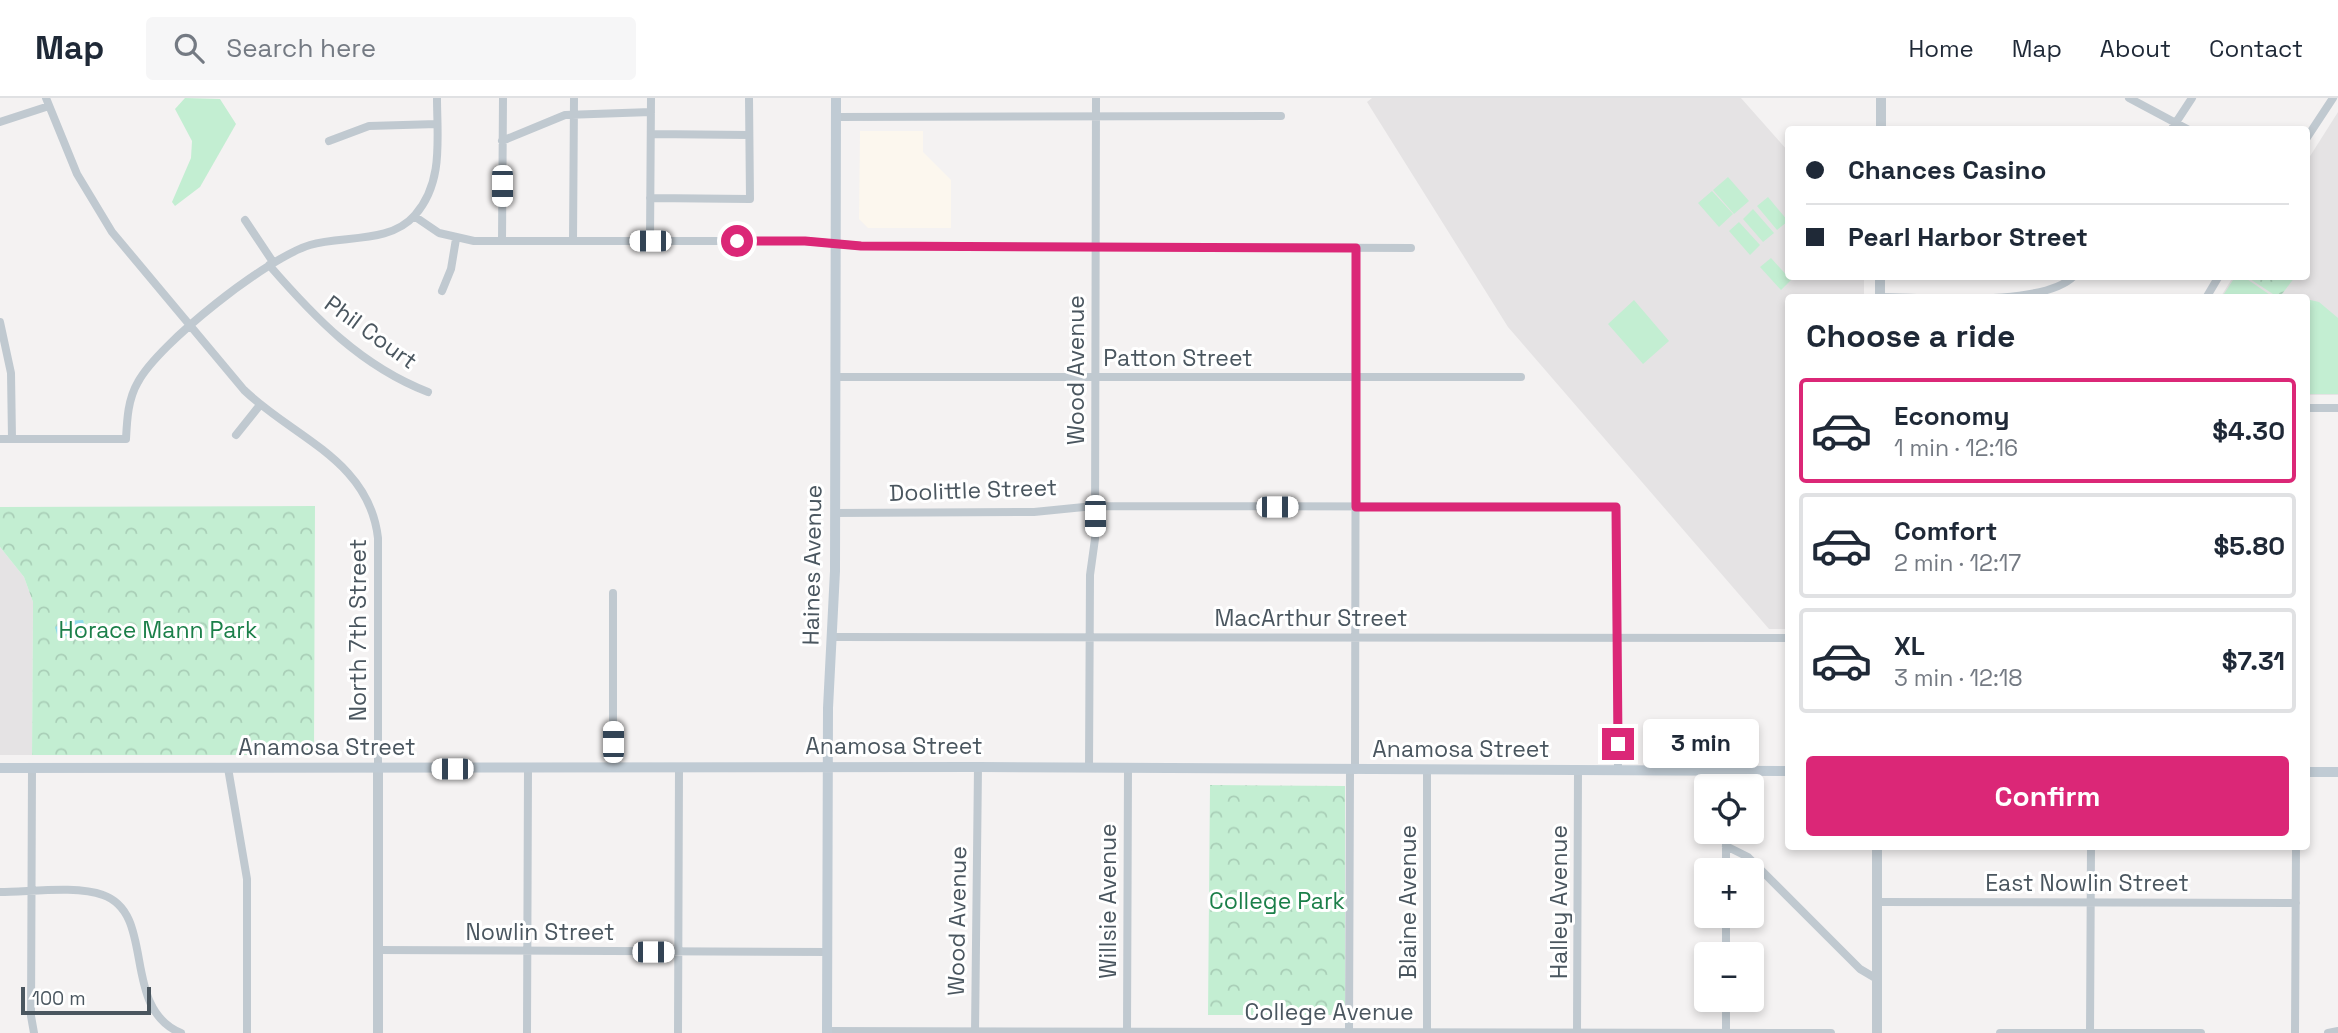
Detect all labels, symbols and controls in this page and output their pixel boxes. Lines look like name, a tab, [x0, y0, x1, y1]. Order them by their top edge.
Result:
search box	[146, 17, 636, 80]
text: Map	[35, 27, 104, 69]
icon: search	[170, 29, 208, 67]
text: Search here	[226, 31, 376, 65]
text: Home	[1908, 33, 1974, 64]
text: Map	[2012, 33, 2062, 64]
text: About	[2100, 33, 2171, 64]
text: Contact	[2209, 33, 2303, 64]
text: Chances Casino	[1848, 153, 2046, 187]
car	[492, 165, 513, 207]
text: Pearl Harbor Street	[1848, 220, 2088, 254]
route start	[721, 225, 753, 257]
car	[630, 231, 672, 252]
street label: Phil Court	[319, 288, 423, 376]
street label: Wood Avenue	[1061, 295, 1091, 445]
text: Choose a ride	[1806, 316, 2016, 356]
street label: Patton Street	[1103, 343, 1253, 373]
icon: car	[1810, 399, 1873, 462]
text: Economy	[1894, 399, 2010, 433]
text: $4.30	[2212, 414, 2285, 448]
text: 1 min · 12:16	[1894, 433, 2018, 463]
street label: Doolittle Street	[888, 472, 1058, 508]
street label: Haines Avenue	[796, 484, 828, 646]
car	[1085, 495, 1106, 537]
car	[1257, 497, 1299, 518]
icon: car	[1810, 514, 1873, 577]
text: Comfort	[1894, 514, 1997, 548]
text: $5.80	[2213, 529, 2285, 563]
street label: North 7th Street	[343, 539, 373, 721]
text: 2 min · 12:17	[1894, 548, 2021, 578]
street label: MacArthur Street	[1214, 603, 1408, 633]
park label: Horace Mann Park	[59, 615, 257, 645]
icon: car	[1810, 629, 1873, 692]
text: XL	[1894, 629, 1925, 663]
text: $7.31	[2222, 644, 2285, 678]
text: 3 min · 12:18	[1894, 663, 2023, 693]
callout: 3 min	[1642, 720, 1758, 768]
car	[603, 721, 624, 763]
route end	[1602, 728, 1634, 760]
text: 3 min	[1671, 728, 1731, 758]
street label: Anamosa Street	[805, 731, 983, 761]
street label: Anamosa Street	[238, 732, 416, 762]
street label: Anamosa Street	[1372, 734, 1550, 764]
button: Confirm	[1806, 756, 2289, 836]
car	[432, 759, 474, 780]
map controls	[1694, 774, 1764, 1012]
button: locate	[1694, 774, 1764, 844]
street label: Willsie Avenue	[1093, 823, 1123, 979]
street label: Blaine Avenue	[1393, 825, 1423, 979]
street label: Halley Avenue	[1544, 825, 1574, 979]
street label: Wood Avenue	[941, 846, 973, 996]
button: +	[1694, 858, 1764, 928]
street label: East Nowlin Street	[1985, 868, 2189, 898]
park label: College Park	[1209, 886, 1345, 916]
street label: Nowlin Street	[465, 917, 615, 947]
car	[633, 942, 675, 963]
button: −	[1694, 942, 1764, 1012]
scale bar	[21, 984, 150, 1016]
text: 100 m	[32, 986, 86, 1011]
street label: College Avenue	[1244, 997, 1414, 1027]

